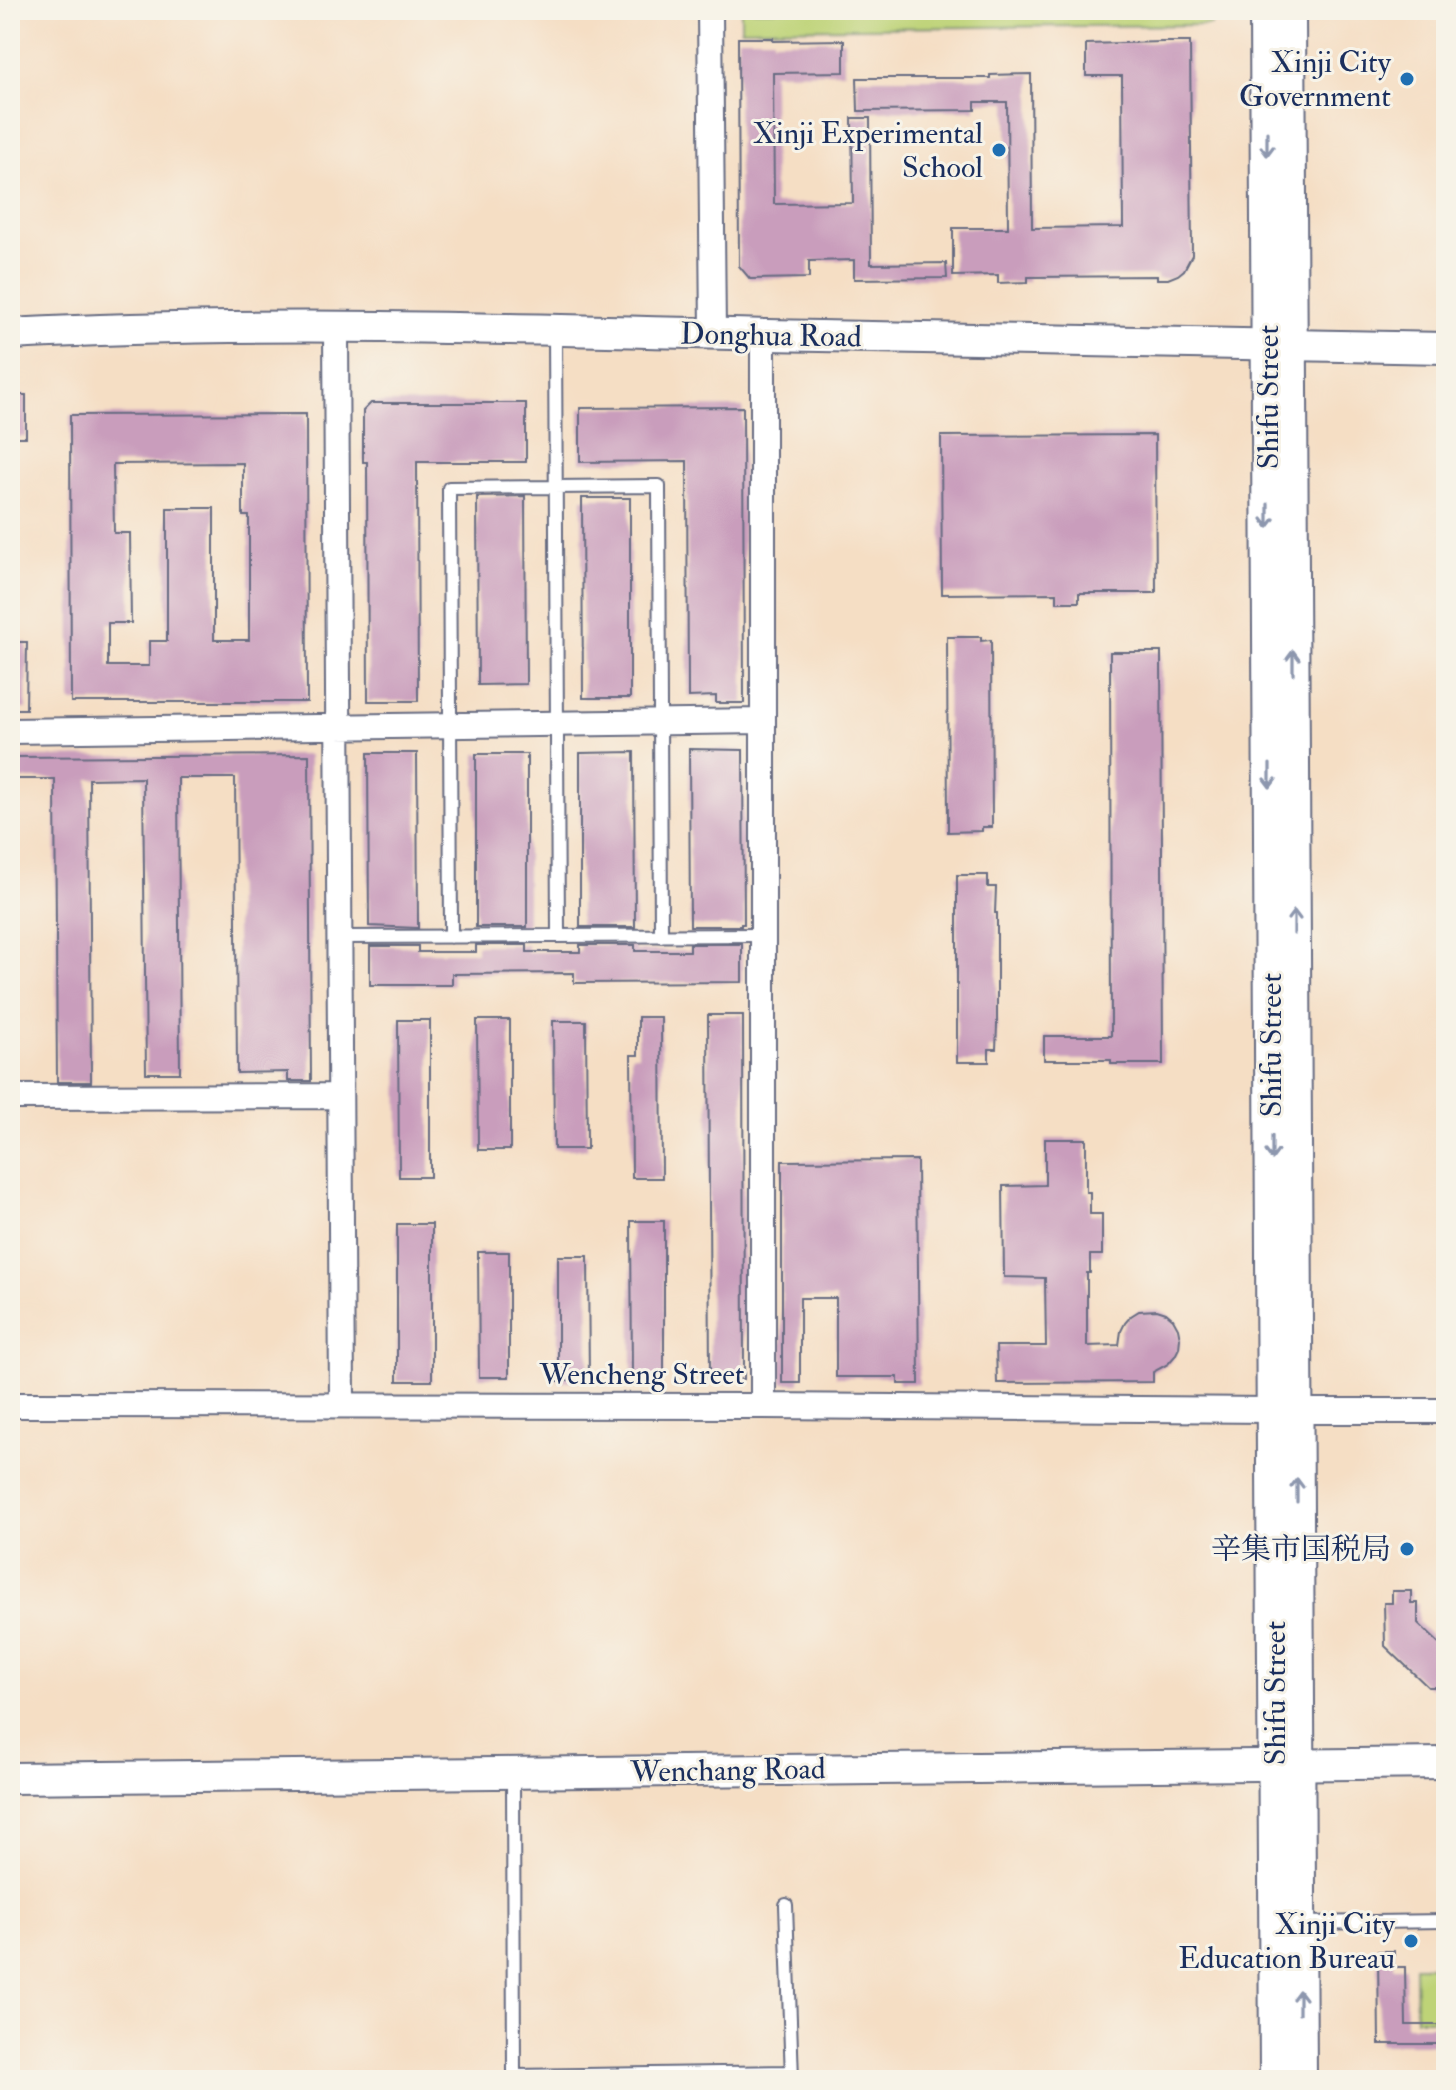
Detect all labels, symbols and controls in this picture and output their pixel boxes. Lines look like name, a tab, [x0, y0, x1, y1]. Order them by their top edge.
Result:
place label: Xinji City Government	[1239, 44, 1392, 115]
marker: Xinji City Government	[1398, 70, 1416, 88]
place label: Xinji Experimental School	[753, 115, 983, 186]
one-way arrow	[1259, 130, 1275, 157]
marker: Xinji Experimental School	[990, 141, 1008, 159]
street label: Donghua Road	[680, 315, 862, 356]
street label: Shifu Street	[1250, 325, 1287, 469]
one-way arrow	[1260, 502, 1276, 529]
one-way arrow	[1285, 649, 1301, 676]
one-way arrow	[1262, 762, 1278, 789]
one-way arrow	[1286, 909, 1302, 936]
street label: Shifu Street	[1253, 973, 1290, 1117]
one-way arrow	[1264, 1134, 1280, 1161]
street label: Wencheng Street	[539, 1356, 745, 1393]
one-way arrow	[1289, 1477, 1305, 1504]
place label: 辛集市国税局	[1211, 1531, 1391, 1568]
marker: 辛集市国税局	[1398, 1540, 1416, 1558]
street label: Shifu Street	[1257, 1621, 1294, 1765]
street label: Wenchang Road	[629, 1750, 826, 1791]
place label: Xinji City Education Bureau	[1178, 1906, 1396, 1977]
marker: Xinji City Education Bureau	[1402, 1932, 1420, 1950]
one-way arrow	[1291, 1989, 1307, 2016]

